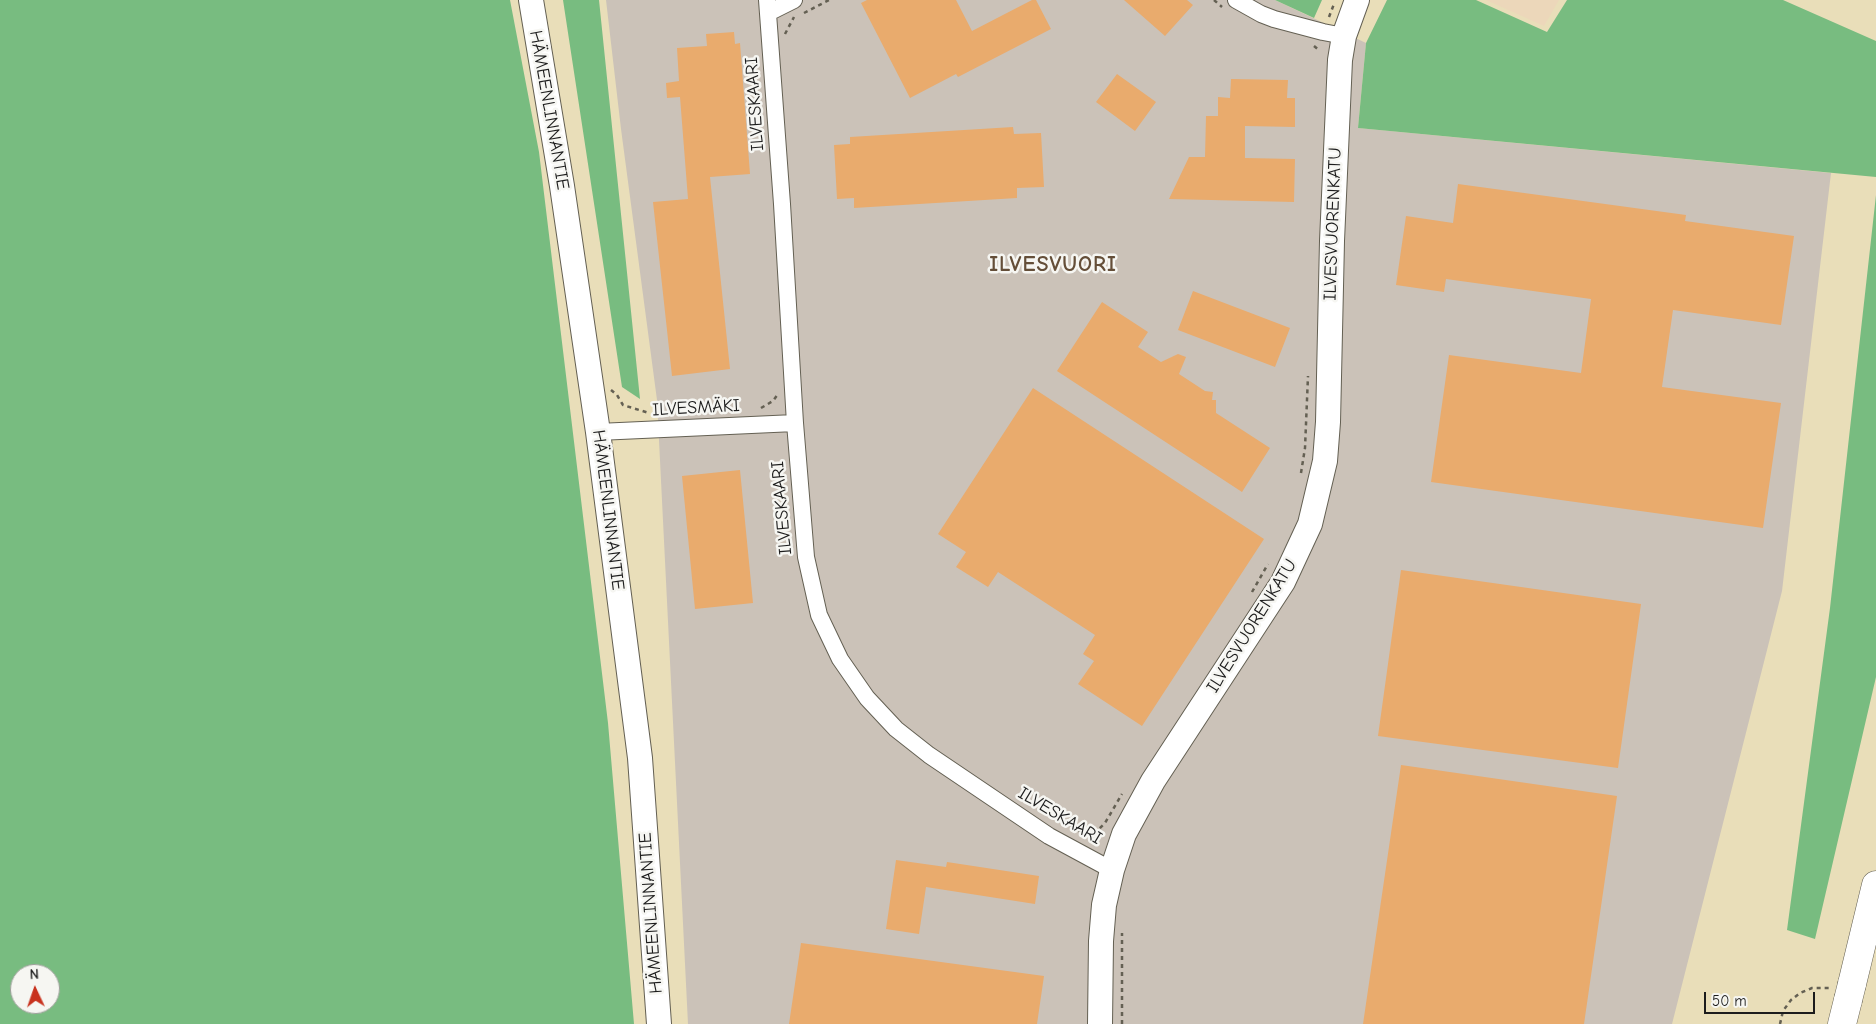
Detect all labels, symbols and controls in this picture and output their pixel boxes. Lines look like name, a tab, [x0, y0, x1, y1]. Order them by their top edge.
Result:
street label: HÄMEENLINNANTIE	[524, 29, 574, 191]
street label: ILVESKAARI	[741, 56, 769, 152]
street label: ILVESVUORENKATU	[1320, 147, 1346, 301]
district label: ILVESVUORI	[988, 252, 1118, 278]
street label: ILVESMÄKI	[652, 395, 740, 421]
street label: HÄMEENLINNANTIE	[587, 429, 629, 591]
street label: ILVESKAARI	[767, 460, 797, 556]
street label: ILVESVUORENKATU	[1202, 555, 1302, 697]
street label: ILVESKAARI	[1014, 783, 1106, 849]
street label: HÄMEENLINNANTIE	[635, 832, 667, 994]
north arrow	[10, 964, 60, 1014]
text: N	[29, 966, 39, 983]
scale bar	[1706, 982, 1817, 1014]
text: 50 m	[1712, 992, 1747, 1010]

